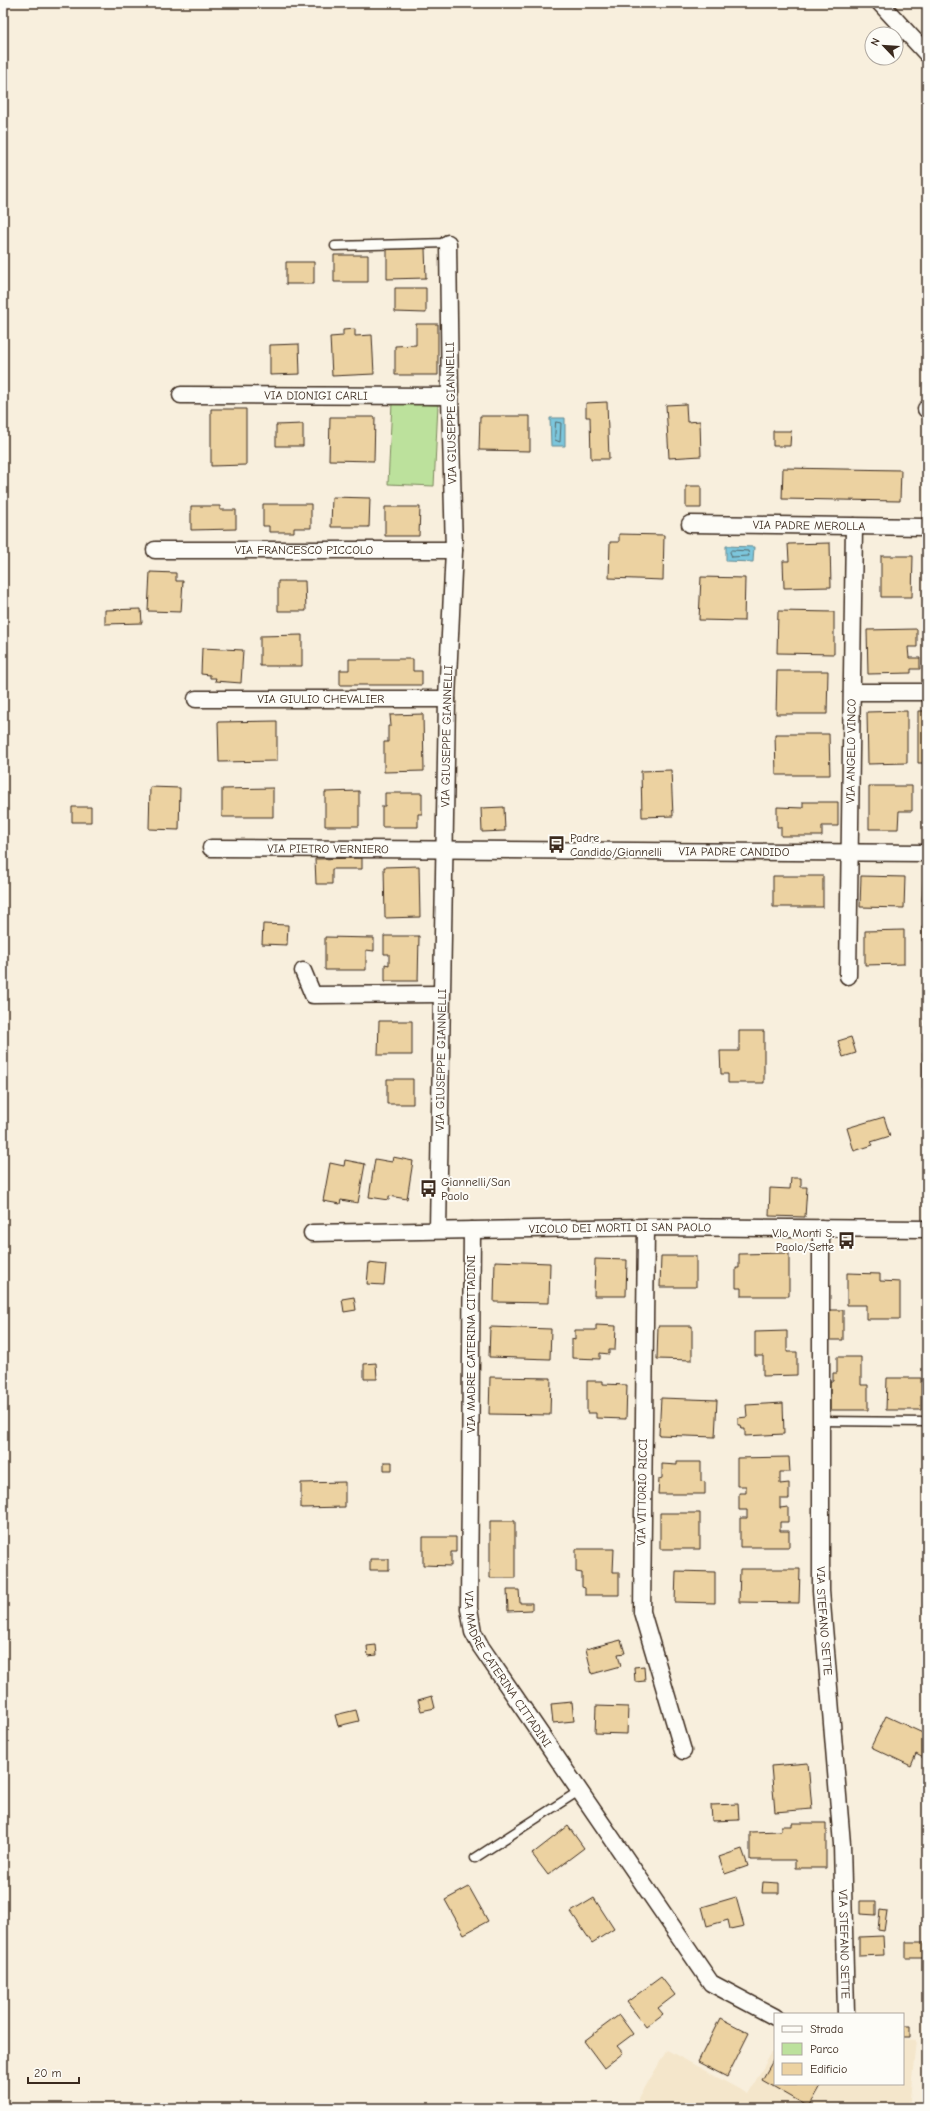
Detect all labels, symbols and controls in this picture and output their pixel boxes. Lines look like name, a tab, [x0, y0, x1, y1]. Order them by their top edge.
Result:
north arrow	[864, 26, 904, 66]
text: N	[868, 36, 883, 48]
street label: VIA GIUSEPPE GIANNELLI	[443, 341, 459, 484]
street label: VIA DIONIGI CARLI	[264, 388, 368, 403]
street label: VIA PADRE MEROLLA	[753, 518, 865, 533]
street label: VIA FRANCESCO PICCOLO	[235, 543, 373, 557]
street label: VIA GIUSEPPE GIANNELLI	[438, 664, 456, 807]
street label: VIA GIULIO CHEVALIER	[257, 692, 385, 706]
street label: VIA ANGELO VINCO	[843, 698, 859, 803]
place label: Padre Candido/Giannelli	[570, 831, 662, 859]
bus stop icon: Padre Candido/Giannelli	[547, 835, 567, 855]
street label: VIA PIETRO VERNIERO	[267, 841, 389, 856]
street label: VIA PADRE CANDIDO	[679, 844, 790, 859]
street label: VIA GIUSEPPE GIANNELLI	[433, 988, 449, 1131]
place label: Giannelli/San Paolo	[441, 1175, 510, 1203]
bus stop icon: Giannelli/San Paolo	[418, 1179, 438, 1199]
street label: VICOLO DEI MORTI DI SAN PAOLO	[529, 1220, 712, 1236]
place label: V.lo Monti S. Paolo/Sette	[772, 1226, 834, 1254]
bus stop icon: V.lo Monti S. Paolo/Sette	[837, 1230, 857, 1250]
street label: VIA MADRE CATERINA CITTADINI	[464, 1255, 478, 1433]
street label: VIA VITTORIO RICCI	[634, 1438, 650, 1546]
street label: VIA STEFANO SETTE	[814, 1566, 835, 1676]
street label: VIA MADRE CATERINA CITTADINI	[462, 1591, 555, 1750]
street label: VIA STEFANO SETTE	[836, 1889, 853, 1999]
legend	[774, 2013, 904, 2085]
text: Strada	[810, 2022, 843, 2036]
text: Parco	[810, 2042, 839, 2056]
scale bar	[28, 2059, 79, 2085]
text: Edificio	[810, 2062, 847, 2076]
text: 20 m	[34, 2066, 62, 2080]

